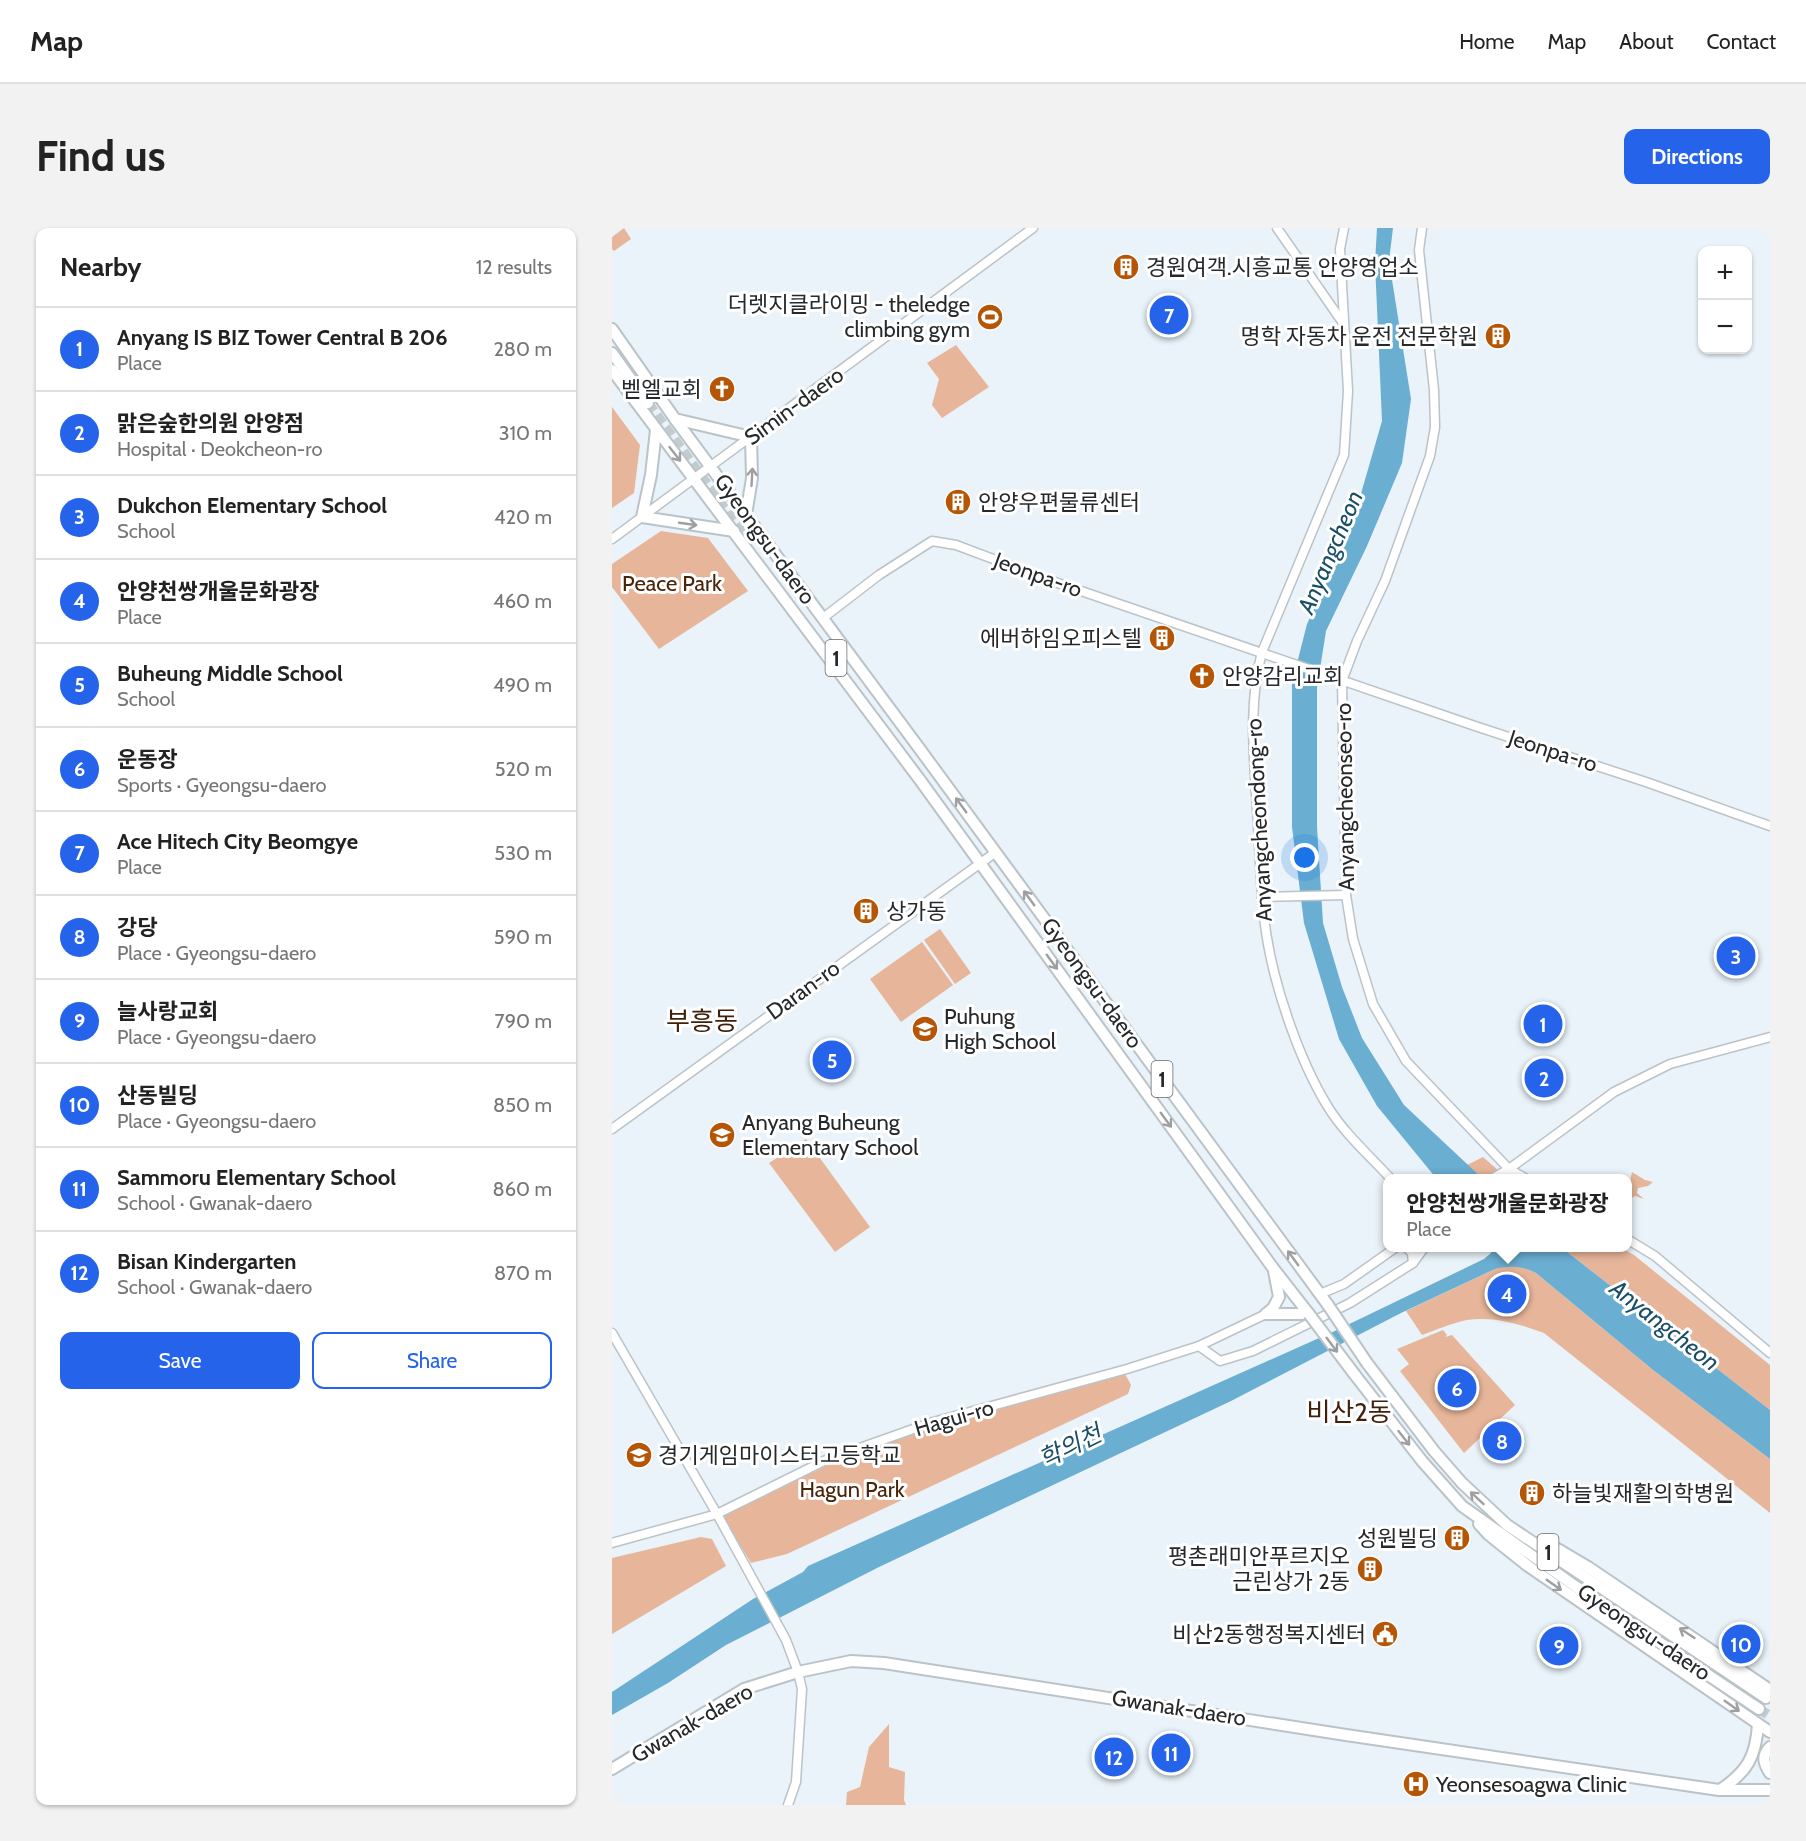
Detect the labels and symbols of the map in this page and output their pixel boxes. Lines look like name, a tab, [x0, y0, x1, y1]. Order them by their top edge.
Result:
building icon: 경원여객.시흥교통 안양영업소	[1111, 252, 1141, 282]
place label: 경원여객.시흥교통 안양영업소	[1146, 254, 1419, 281]
place label: 더렛지클라이밍 - theledge climbing gym	[728, 291, 970, 343]
pin: 7	[1150, 292, 1188, 338]
sports icon: 더렛지클라이밍 - theledge climbing gym	[975, 302, 1005, 332]
building icon: 명학 자동차 운전 전문학원	[1483, 321, 1513, 351]
place label: 명학 자동차 운전 전문학원	[1241, 323, 1478, 350]
street label: Simin-daero	[739, 361, 849, 451]
church icon: 벧엘교회	[707, 374, 737, 404]
place label: 벧엘교회	[621, 376, 702, 403]
one-way arrow	[668, 446, 681, 462]
one-way arrow	[746, 467, 757, 487]
street label: Gyeongsu-daero	[709, 468, 821, 610]
water label: Anyangcheon	[1291, 486, 1369, 619]
building icon: 안양우편물류센터	[943, 487, 973, 517]
place label: 안양우편물류센터	[978, 489, 1140, 516]
one-way arrow	[677, 519, 697, 530]
street label: Jeonpa-ro	[989, 546, 1086, 603]
park label: Peace Park	[622, 570, 722, 597]
building icon: 에버하임오피스텔	[1147, 623, 1177, 653]
place label: 에버하임오피스텔	[980, 625, 1142, 652]
road number: 1	[826, 640, 846, 676]
church icon: 안양감리교회	[1187, 661, 1217, 691]
place label: 안양감리교회	[1222, 663, 1343, 690]
street label: Anyangcheonseo-ro	[1330, 703, 1360, 891]
street label: Anyangcheondong-ro	[1240, 718, 1278, 922]
street label: Jeonpa-ro	[1504, 724, 1601, 778]
one-way arrow	[955, 797, 967, 813]
your location	[1290, 843, 1319, 872]
one-way arrow	[1023, 890, 1035, 906]
building icon: 상가동	[851, 896, 881, 926]
place label: 상가동	[886, 898, 947, 925]
street label: Gyeongsu-daero	[1036, 912, 1148, 1054]
pin: 3	[1716, 934, 1756, 978]
street label: Daran-ro	[761, 954, 845, 1026]
one-way arrow	[1046, 954, 1058, 970]
pin: 1	[1524, 1002, 1562, 1046]
place label: Puhung High School	[944, 1003, 1057, 1055]
district label: 부흥동	[666, 1005, 738, 1037]
school or university icon: Puhung High School	[910, 1014, 940, 1044]
pin: 5	[812, 1038, 852, 1082]
pin: 2	[1524, 1056, 1564, 1100]
road number: 1	[1152, 1061, 1172, 1097]
place label: Anyang Buheung Elementary School	[742, 1109, 919, 1161]
one-way arrow	[1160, 1112, 1172, 1128]
school or university icon: Anyang Buheung Elementary School	[707, 1120, 737, 1150]
one-way arrow	[1287, 1251, 1299, 1267]
pin: 4	[1488, 1272, 1526, 1316]
water label: Anyangcheon	[1604, 1273, 1725, 1377]
one-way arrow	[1326, 1336, 1338, 1352]
pin: 6	[1438, 1366, 1476, 1410]
street label: Hagui-ro	[911, 1394, 997, 1442]
district label: 비산2동	[1306, 1396, 1392, 1428]
water label: 학의천	[1034, 1417, 1109, 1474]
pin: 8	[1482, 1418, 1522, 1464]
one-way arrow	[1397, 1429, 1410, 1445]
school or university icon: 경기게임마이스터고등학교	[624, 1440, 654, 1470]
place label: 경기게임마이스터고등학교	[658, 1442, 901, 1469]
park label: Hagun Park	[799, 1476, 905, 1503]
building icon: 하늘빛재활의학병원	[1517, 1478, 1547, 1508]
place label: 하늘빛재활의학병원	[1552, 1480, 1734, 1507]
one-way arrow	[1470, 1491, 1485, 1505]
building icon: 성원빌딩	[1442, 1523, 1472, 1553]
place label: 성원빌딩	[1357, 1525, 1438, 1552]
road number: 1	[1538, 1534, 1558, 1570]
place label: 평촌래미안푸르지오 근린상가 2동	[1168, 1543, 1350, 1595]
building icon: 평촌래미안푸르지오 근린상가 2동	[1355, 1554, 1385, 1584]
street label: Gyeongsu-daero	[1572, 1578, 1716, 1686]
one-way arrow	[1545, 1579, 1561, 1591]
public building icon: 비산2동행정복지센터	[1370, 1619, 1400, 1649]
place label: 비산2동행정복지센터	[1172, 1621, 1366, 1648]
pin: 10	[1722, 1622, 1760, 1666]
pin: 9	[1540, 1624, 1578, 1668]
one-way arrow	[1680, 1627, 1696, 1639]
street label: Gwanak-daero	[627, 1677, 757, 1769]
street label: Gwanak-daero	[1110, 1684, 1248, 1732]
one-way arrow	[1724, 1700, 1740, 1712]
pin: 11	[1152, 1730, 1190, 1775]
pin: 12	[1094, 1734, 1134, 1780]
hospital icon: Yeonsesoagwa Clinic	[1401, 1769, 1431, 1799]
place label: Yeonsesoagwa Clinic	[1435, 1771, 1627, 1798]

